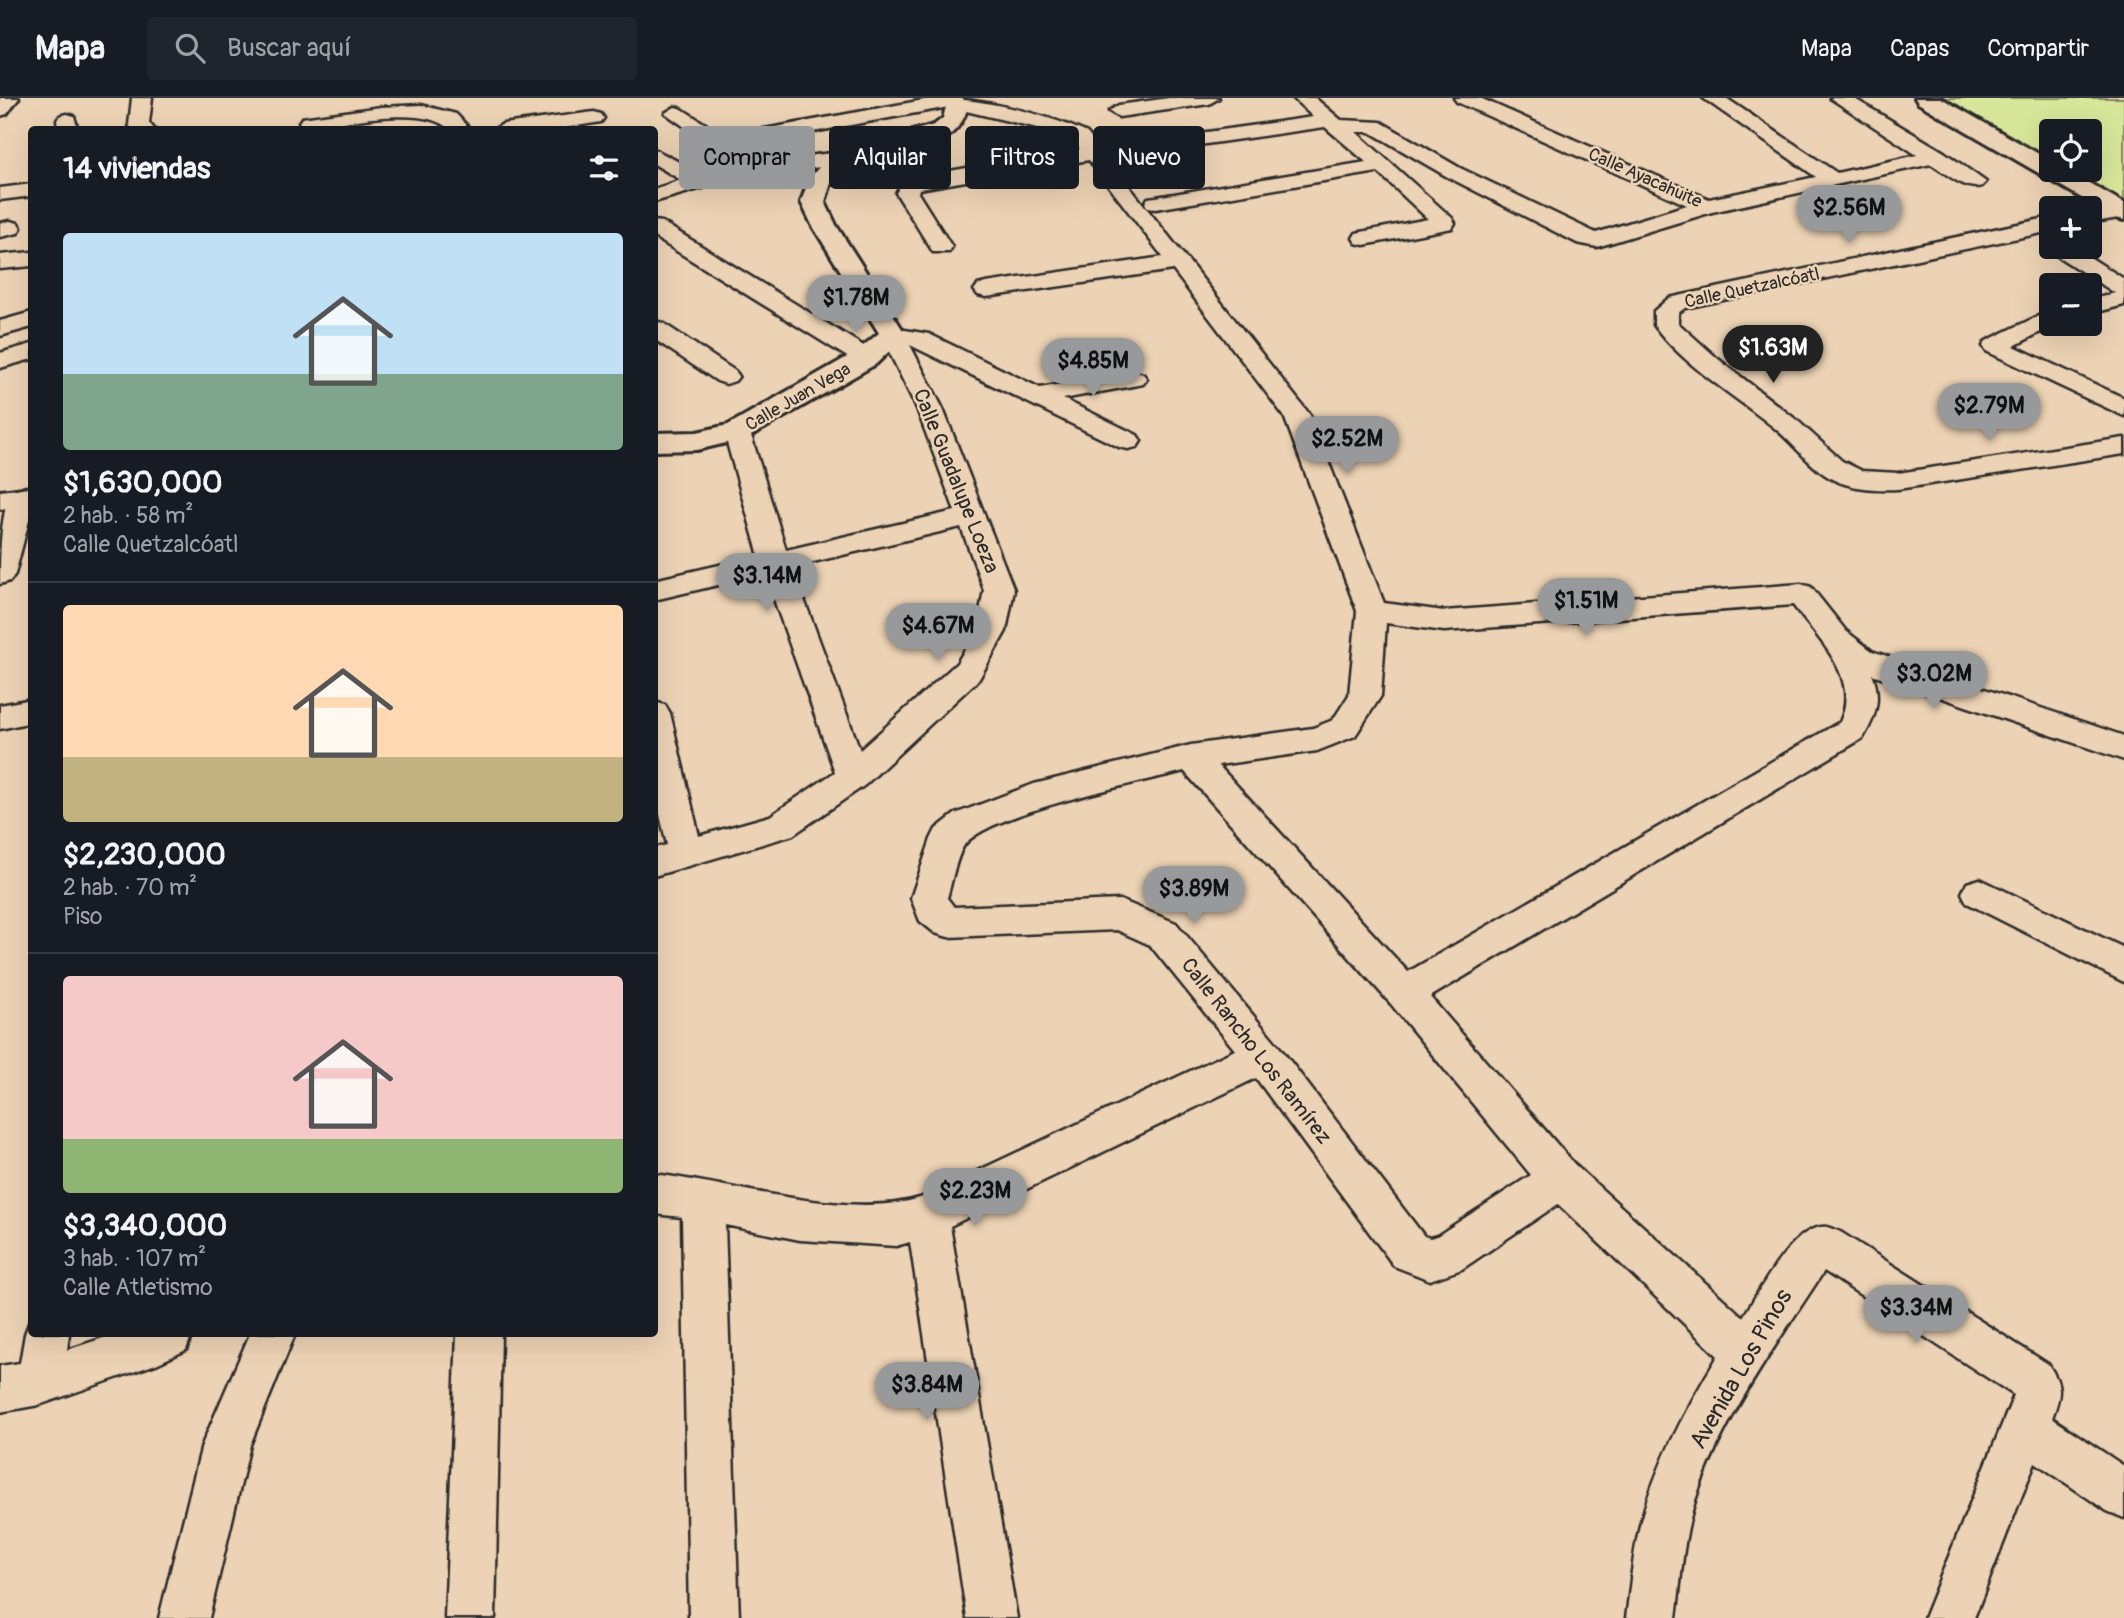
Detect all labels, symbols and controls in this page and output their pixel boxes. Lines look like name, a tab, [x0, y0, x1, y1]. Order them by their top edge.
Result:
search box	[147, 17, 637, 80]
text: Mapa	[35, 28, 105, 69]
icon: search	[171, 29, 209, 67]
text: Buscar aquí	[227, 32, 351, 64]
text: Mapa	[1801, 34, 1852, 63]
text: Capas	[1890, 34, 1949, 63]
text: Compartir	[1987, 34, 2089, 63]
map controls	[2039, 119, 2102, 336]
button: locate	[2039, 119, 2102, 182]
chip: Comprar	[679, 126, 815, 189]
chip: Alquilar	[829, 126, 951, 189]
chip: Filtros	[965, 126, 1079, 189]
chip: Nuevo	[1093, 126, 1205, 189]
street label: Calle Ayacahuite	[1585, 143, 1706, 213]
icon: filters	[585, 149, 623, 187]
text: 14 viviendas	[63, 150, 210, 187]
pin: $2.56M	[1792, 186, 1906, 245]
text: $2.56M	[1813, 193, 1885, 222]
button: +	[2039, 196, 2102, 259]
street label: Calle Quetzalcóatl	[1682, 262, 1822, 314]
button: −	[2039, 273, 2102, 336]
pin: $1.78M	[799, 275, 913, 335]
icon: home	[280, 278, 406, 404]
text: $1.78M	[823, 283, 889, 312]
pin: $1.63M	[1716, 326, 1830, 385]
text: $1.63M	[1738, 333, 1808, 362]
pin: $4.85M	[1036, 338, 1150, 398]
text: $4.85M	[1057, 346, 1129, 375]
street label: Calle Juan Vega	[741, 358, 855, 436]
pin: $2.79M	[1932, 384, 2046, 443]
street label: Calle Guadalupe Loeza	[907, 385, 1005, 577]
text: $2.79M	[1954, 391, 2024, 420]
pin: $2.52M	[1290, 416, 1404, 476]
text: $2.52M	[1311, 424, 1383, 453]
text: $1,630,000	[63, 464, 222, 501]
text: 2 hab. · 58 m²	[63, 501, 193, 530]
text: Calle Quetzalcóatl	[63, 530, 239, 559]
pin: $3.14M	[710, 554, 824, 613]
text: $3.14M	[732, 561, 802, 590]
pin: $1.51M	[1529, 578, 1643, 638]
text: $1.51M	[1554, 586, 1618, 615]
pin: $4.67M	[881, 603, 995, 663]
text: $4.67M	[902, 611, 974, 640]
icon: home	[280, 650, 406, 776]
pin: $3.02M	[1877, 652, 1991, 711]
text: $3.02M	[1896, 659, 1972, 688]
text: $2,230,000	[63, 836, 226, 873]
pin: $3.89M	[1137, 866, 1251, 926]
text: 2 hab. · 70 m²	[63, 873, 197, 902]
text: $3.89M	[1159, 874, 1229, 903]
text: Piso	[63, 902, 102, 931]
street label: Calle Rancho Los Ramírez	[1175, 952, 1337, 1150]
icon: home	[280, 1021, 406, 1147]
pin: $2.23M	[918, 1168, 1032, 1228]
text: $2.23M	[939, 1176, 1011, 1205]
text: $3,340,000	[63, 1207, 227, 1244]
text: 3 hab. · 107 m²	[63, 1244, 206, 1273]
text: Calle Atletismo	[63, 1273, 213, 1302]
street label: Avenida Los Pinos	[1684, 1284, 1799, 1454]
pin: $3.34M	[1859, 1286, 1973, 1345]
text: $3.34M	[1879, 1293, 1953, 1322]
pin: $3.84M	[870, 1362, 984, 1422]
text: $3.84M	[891, 1370, 963, 1399]

